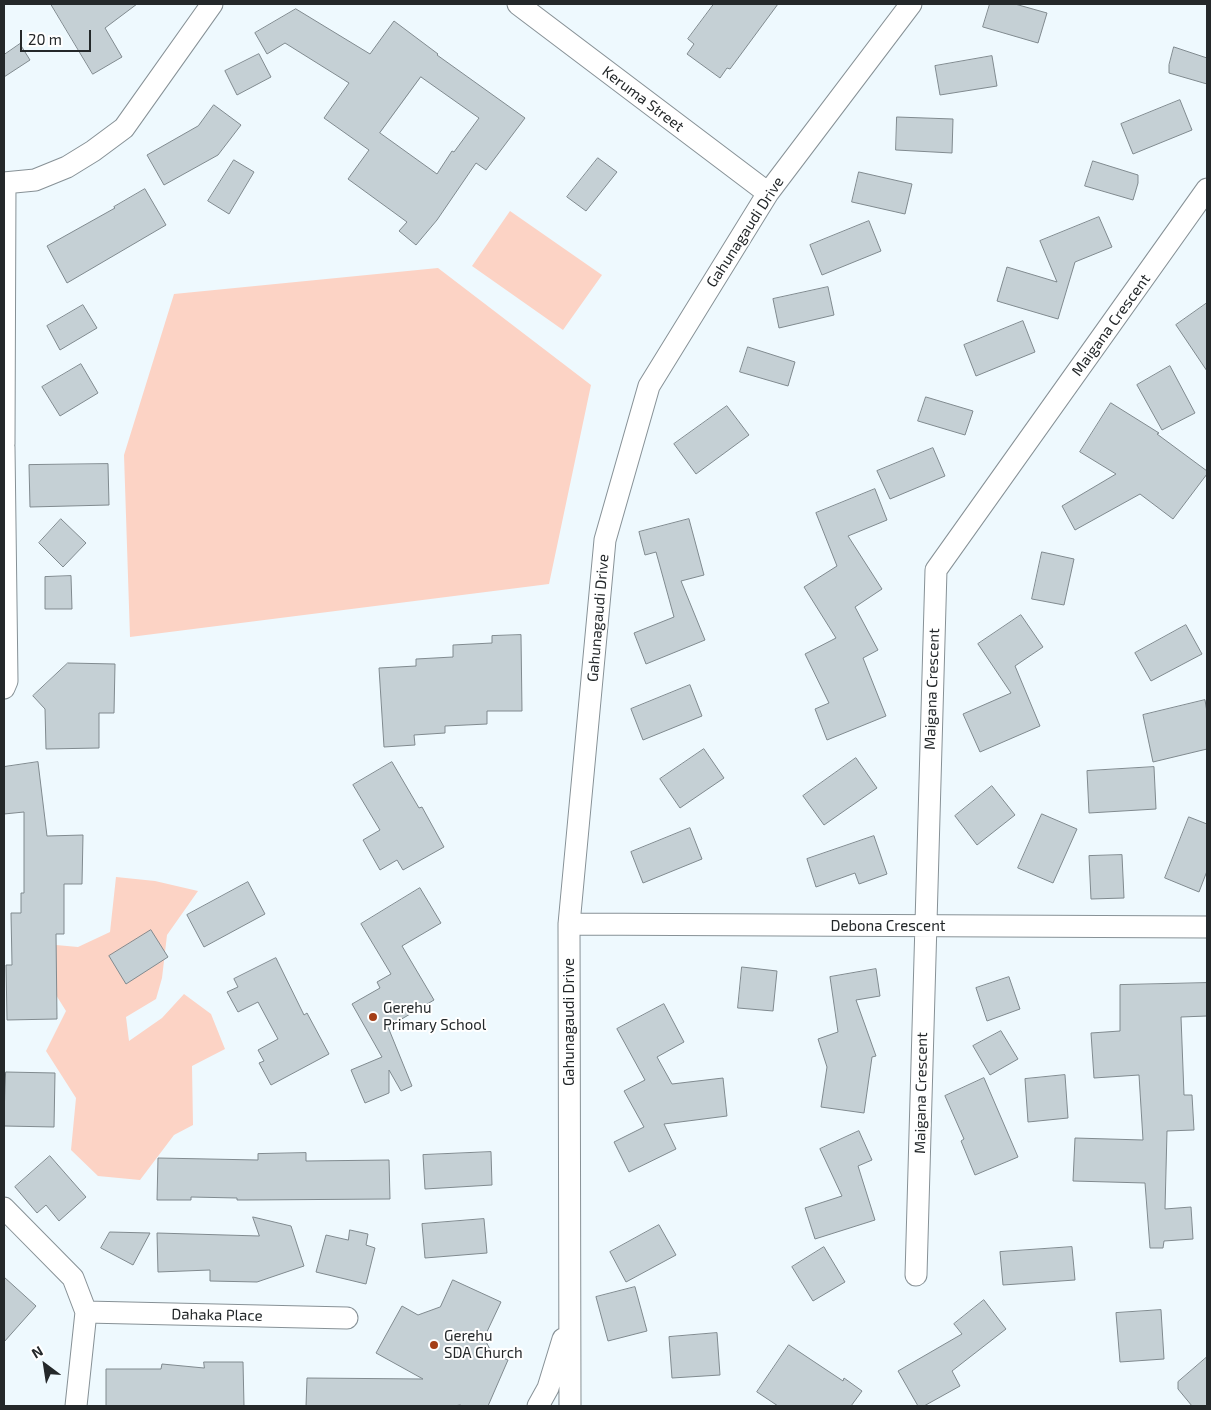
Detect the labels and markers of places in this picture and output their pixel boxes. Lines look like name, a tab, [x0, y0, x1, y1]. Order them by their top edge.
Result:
place label: Gerehu Primary School	[383, 999, 486, 1034]
marker: Gerehu Primary School	[367, 1011, 379, 1023]
place label: Gerehu SDA Church	[444, 1327, 523, 1362]
marker: Gerehu SDA Church	[428, 1339, 440, 1351]

